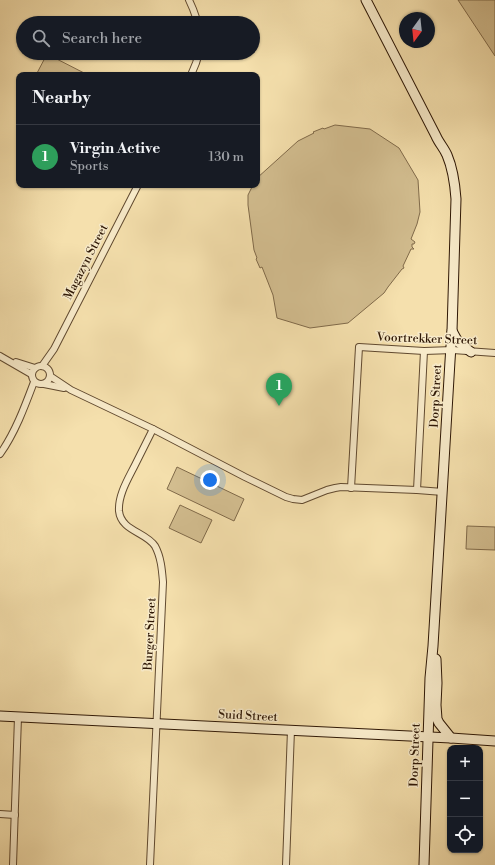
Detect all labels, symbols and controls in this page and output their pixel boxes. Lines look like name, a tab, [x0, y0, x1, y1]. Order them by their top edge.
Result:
north arrow	[399, 12, 435, 48]
search box	[16, 16, 260, 60]
icon: search	[30, 27, 52, 49]
text: Search here	[62, 29, 142, 48]
text: Nearby	[32, 87, 91, 109]
text: Virgin Active	[70, 139, 160, 158]
text: 1	[42, 149, 48, 165]
text: 130 m	[209, 149, 244, 165]
text: Sports	[70, 158, 109, 174]
street label: Magazyn Street	[61, 221, 112, 302]
street label: Voortrekker Street	[375, 330, 478, 348]
street label: Dorp Street	[427, 363, 445, 428]
pin: 1	[266, 373, 292, 406]
your location	[200, 470, 220, 490]
street label: Burger Street	[141, 597, 159, 672]
street label: Suid Street	[218, 707, 279, 725]
street label: Dorp Street	[406, 722, 424, 787]
map controls	[447, 745, 483, 853]
button: +	[447, 745, 483, 781]
button: −	[447, 781, 483, 817]
button: locate	[447, 817, 483, 853]

